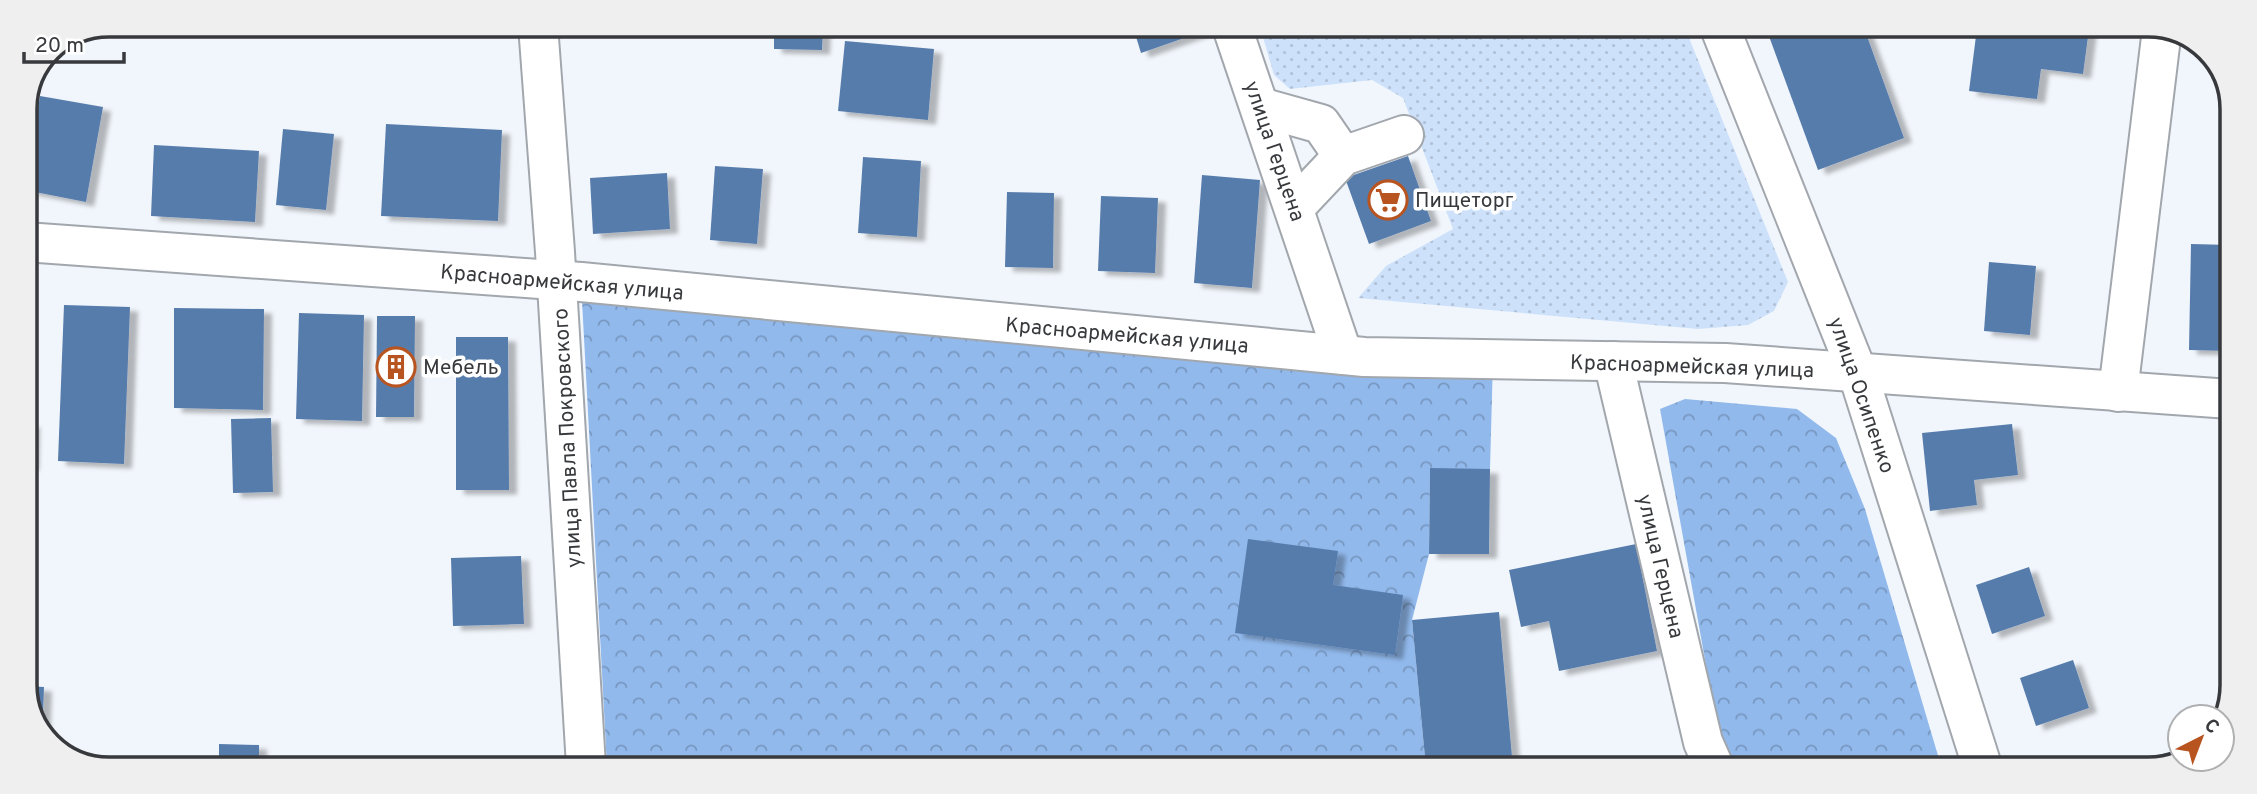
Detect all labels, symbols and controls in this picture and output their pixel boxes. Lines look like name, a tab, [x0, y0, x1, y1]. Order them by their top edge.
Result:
scale bar	[24, 21, 124, 65]
text: 20 m	[35, 33, 84, 60]
street label: улица Герцена	[1237, 78, 1310, 225]
supermarket icon: Пищеторг	[1367, 179, 1409, 221]
place label: Пищеторг	[1415, 188, 1514, 215]
street label: Красноармейская улица	[439, 259, 685, 308]
street label: улица Павла Покровского	[548, 307, 589, 569]
street label: Красноармейская улица	[1004, 312, 1250, 361]
street label: улица Осипенко	[1821, 314, 1900, 477]
building icon: Мебель	[375, 346, 417, 388]
street label: Красноармейская улица	[1570, 350, 1814, 385]
place label: Мебель	[423, 355, 499, 382]
street label: улица Герцена	[1630, 492, 1689, 641]
north arrow	[2166, 703, 2236, 773]
text: С	[2198, 714, 2224, 740]

